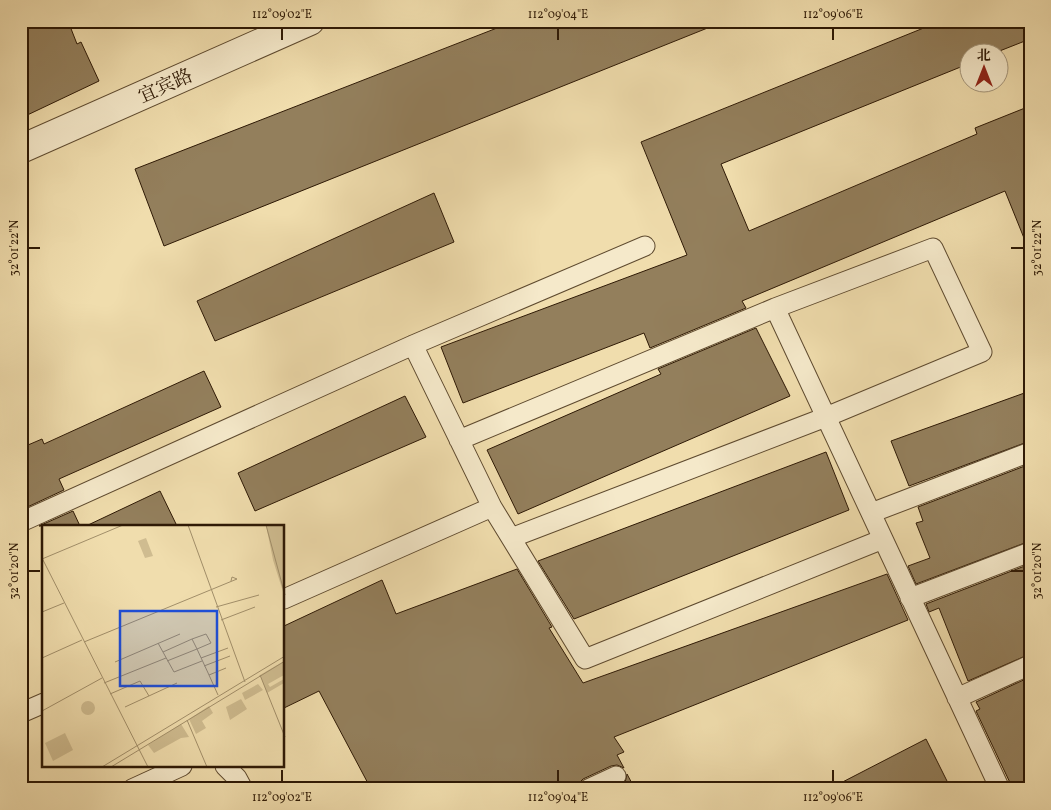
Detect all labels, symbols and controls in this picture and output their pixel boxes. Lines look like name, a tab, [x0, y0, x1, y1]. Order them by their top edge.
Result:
text: 112°09'02"E	[252, 7, 312, 23]
text: 112°09'04"E	[528, 7, 588, 23]
text: 112°09'06"E	[803, 7, 863, 23]
north arrow	[958, 42, 1008, 92]
text: 北	[977, 47, 991, 66]
street label: 宜宾路	[134, 63, 197, 110]
text: 32°01'22"N	[7, 220, 23, 276]
text: 32°01'22"N	[1030, 220, 1046, 276]
inset map	[42, 525, 285, 768]
text: 32°01'20"N	[7, 542, 23, 600]
text: 32°01'20"N	[1030, 542, 1046, 600]
text: 112°09'02"E	[252, 790, 312, 806]
text: 112°09'04"E	[528, 790, 588, 806]
text: 112°09'06"E	[803, 790, 863, 806]

